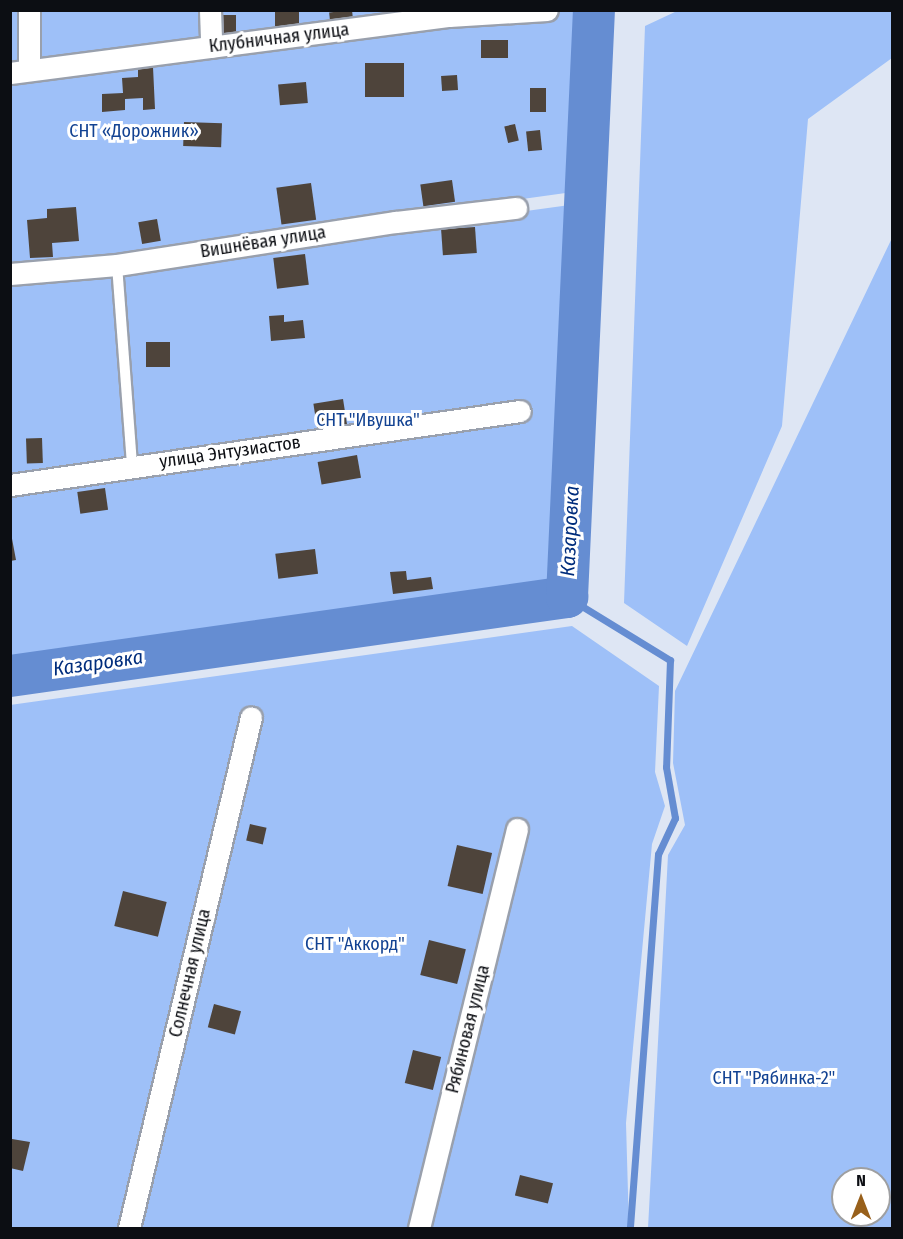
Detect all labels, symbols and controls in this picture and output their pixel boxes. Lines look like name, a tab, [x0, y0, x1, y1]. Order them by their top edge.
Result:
street label: Клубничная улица	[208, 19, 350, 57]
park label: СНТ «Дорожник»	[69, 120, 199, 142]
street label: Вишнёвая улица	[199, 221, 327, 263]
park label: СНТ "Ивушка"	[316, 409, 420, 431]
street label: улица Энтузиастов	[158, 431, 302, 473]
water label: Казаровка	[556, 485, 584, 577]
water label: Казаровка	[51, 645, 145, 681]
street label: Солнечная улица	[165, 907, 215, 1039]
park label: СНТ "Аккорд"	[305, 933, 405, 955]
street label: Рябиновая улица	[442, 962, 494, 1096]
park label: СНТ "Рябинка-2"	[713, 1067, 835, 1089]
north arrow	[831, 1167, 891, 1227]
text: N	[856, 1171, 866, 1190]

